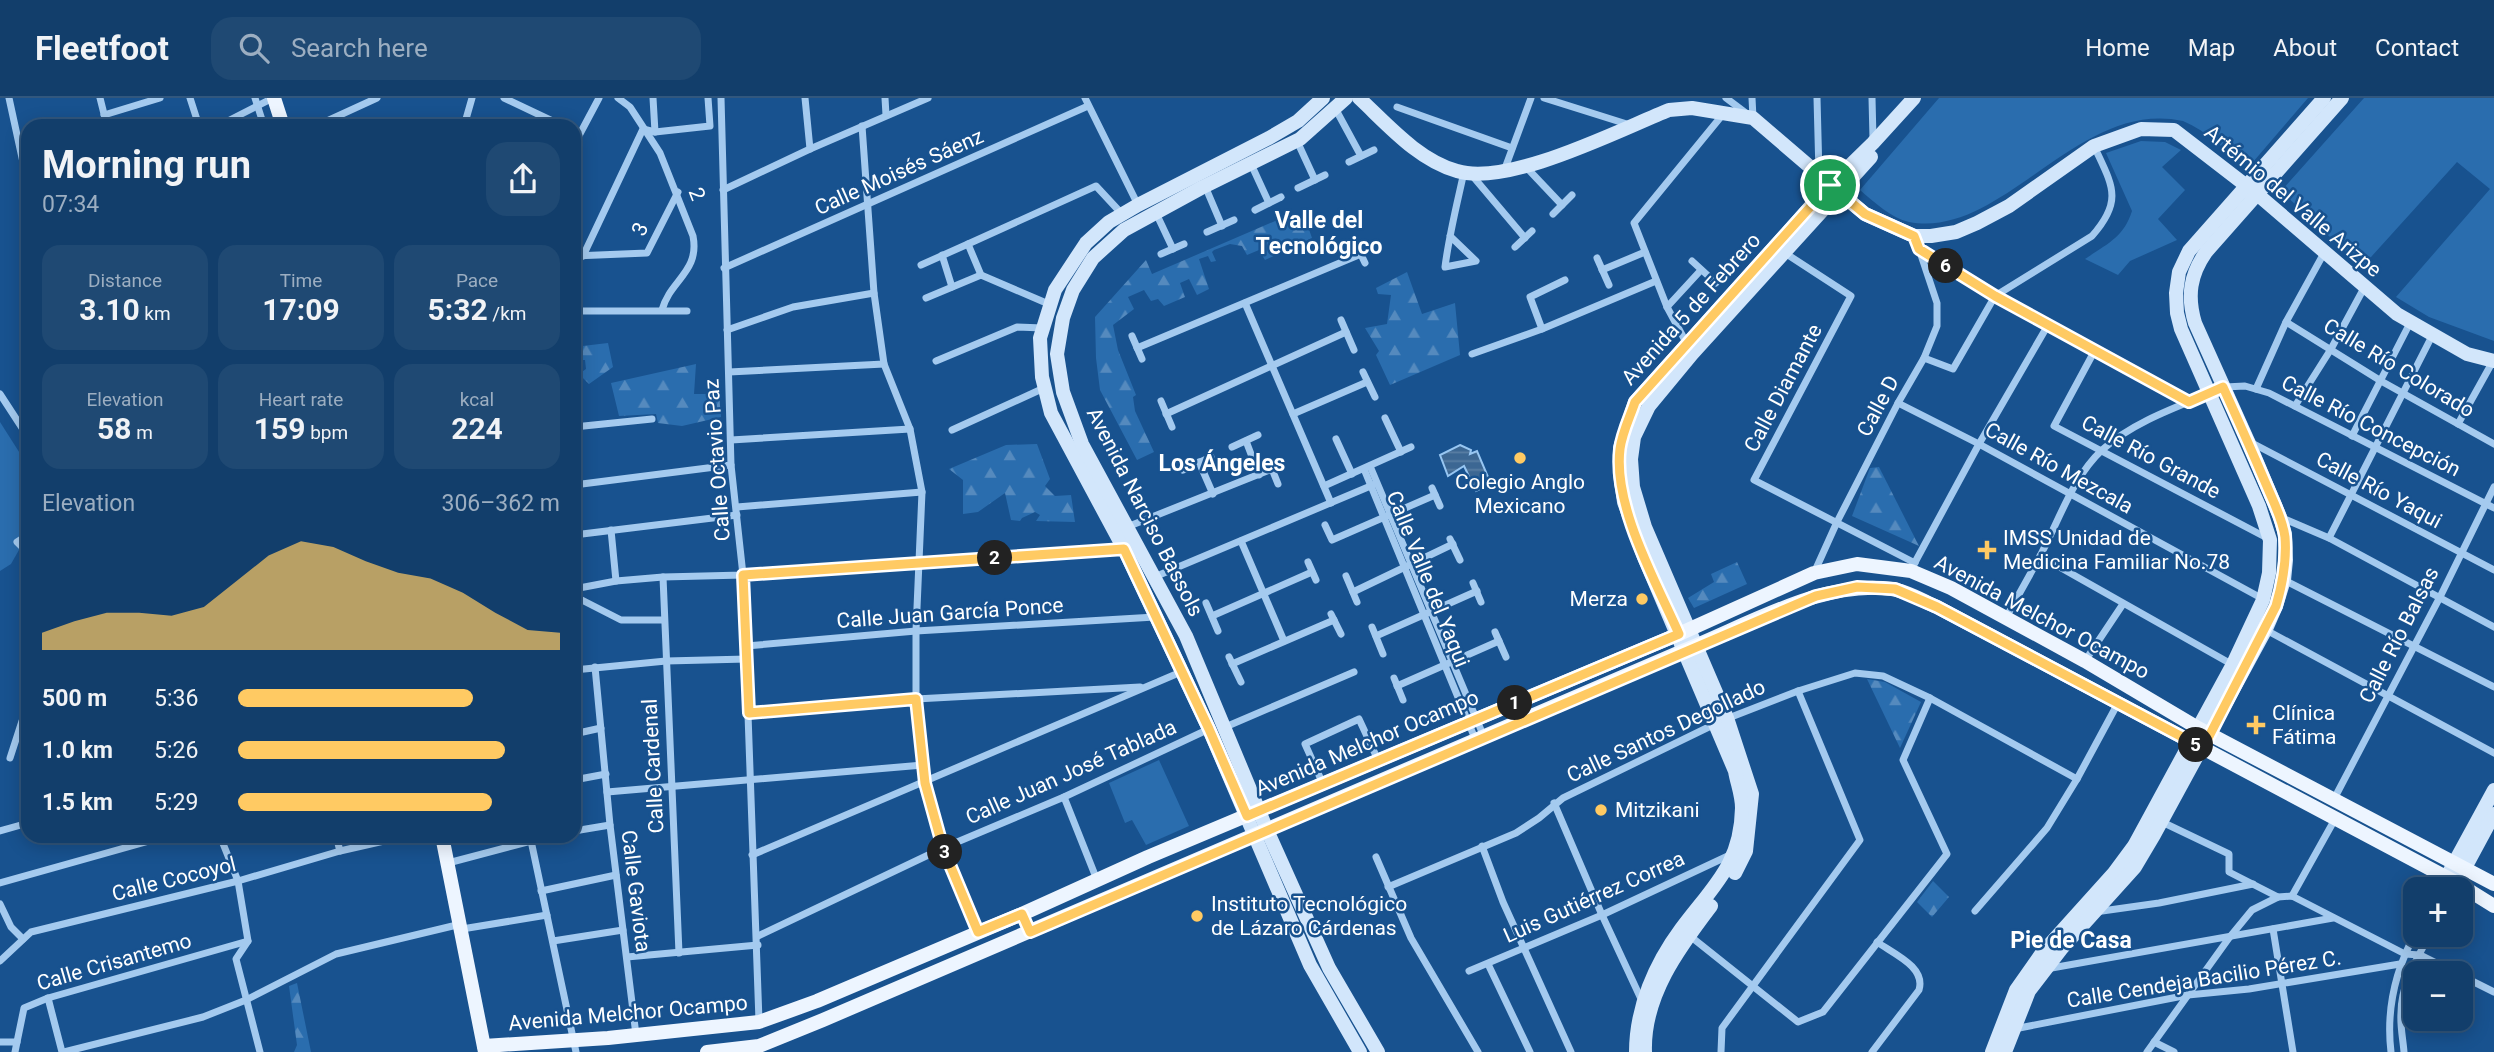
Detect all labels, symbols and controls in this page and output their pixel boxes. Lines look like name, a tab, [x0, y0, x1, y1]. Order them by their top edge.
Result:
search box	[211, 17, 701, 80]
text: Fleetfoot	[35, 29, 169, 68]
icon: search	[235, 29, 273, 67]
text: Search here	[291, 33, 428, 63]
text: Home	[2085, 34, 2150, 62]
text: Map	[2188, 34, 2235, 62]
text: About	[2273, 34, 2337, 62]
text: Contact	[2375, 34, 2459, 62]
street label: Artémio del Valle Arizpe	[2200, 120, 2386, 282]
street label: Calle Moisés Sáenz	[811, 124, 987, 220]
button: share	[486, 142, 560, 216]
text: Morning run	[42, 143, 251, 187]
pin	[1800, 155, 1860, 215]
icon: arrive	[1811, 166, 1849, 204]
street label: 2	[684, 184, 710, 204]
text: 07:34	[42, 191, 99, 218]
district label: Valle del Tecnológico	[1256, 207, 1382, 260]
street label: 3	[627, 218, 653, 240]
street label: Avenida 5 de Febrero	[1617, 228, 1766, 390]
pin: 6	[1928, 248, 1964, 284]
text: 6	[1940, 254, 1951, 277]
text: Distance	[88, 269, 162, 292]
text: Time	[280, 269, 322, 292]
text: Pace	[456, 269, 498, 292]
text: 3.10	[79, 292, 140, 327]
text: 17:09	[262, 292, 340, 327]
text: 5:32	[428, 292, 488, 327]
text: km	[140, 302, 171, 325]
text: /km	[488, 302, 526, 325]
street label: Calle Río Colorado	[2319, 314, 2479, 422]
street label: Calle Diamante	[1739, 320, 1827, 456]
street label: Calle Río Concepción	[2277, 370, 2465, 482]
street label: Calle D	[1852, 371, 1904, 441]
street label: Calle Octavio Paz	[699, 378, 735, 542]
text: Elevation	[87, 388, 163, 411]
text: Heart rate	[259, 388, 343, 411]
text: kcal	[460, 388, 494, 411]
street label: Avenida Narciso Bassols	[1082, 404, 1208, 620]
street label: Calle Río Grande	[2077, 410, 2225, 504]
text: 58	[97, 411, 132, 446]
text: 159	[254, 411, 305, 446]
text: 224	[451, 411, 503, 446]
street label: Calle Río Mezcala	[1981, 417, 2137, 519]
text: m	[132, 421, 153, 444]
text: bpm	[305, 421, 348, 444]
street label: Calle Río Yaqui	[2312, 447, 2446, 533]
district label: Los Ángeles	[1159, 449, 1285, 477]
marker: Colegio Anglo Mexicano	[1512, 450, 1528, 466]
place label: Colegio Anglo Mexicano	[1455, 470, 1585, 518]
street label: Calle Valle del Yaqui	[1382, 487, 1474, 671]
text: Elevation	[42, 490, 135, 517]
text: 306–362 m	[441, 490, 560, 517]
place label: IMSS Unidad de Medicina Familiar No.78	[2003, 526, 2230, 574]
pin: 2	[978, 540, 1012, 575]
marker: IMSS Unidad de Medicina Familiar No.78	[1977, 540, 1997, 560]
text: 2	[989, 546, 1000, 569]
street label: Avenida Melchor Ocampo	[1930, 550, 2154, 684]
street label: Calle Río Balsas	[2354, 563, 2444, 707]
place label: Merza	[1570, 587, 1628, 611]
marker: Merza	[1634, 591, 1650, 607]
street label: Calle Juan García Ponce	[836, 593, 1064, 633]
street label: Calle Santos Degollado	[1563, 674, 1769, 788]
text: 500 m	[42, 685, 107, 712]
text: 5:36	[154, 685, 198, 712]
street label: Avenida Melchor Ocampo	[1252, 685, 1482, 801]
pin: 1	[1498, 686, 1532, 720]
text: 1	[1509, 691, 1520, 714]
street label: Calle Cardenal	[637, 698, 669, 834]
place label: Clínica Fátima	[2272, 701, 2337, 749]
street label: Calle Juan José Tablada	[962, 715, 1180, 829]
marker: Clínica Fátima	[2246, 715, 2266, 735]
pin: 5	[2178, 728, 2214, 762]
text: 5	[2190, 733, 2201, 756]
text: 1.0 km	[42, 737, 113, 764]
text: 5:26	[154, 737, 198, 764]
text: 1.5 km	[42, 789, 113, 816]
text: 5:29	[154, 789, 198, 816]
place label: Mitzikani	[1615, 798, 1700, 822]
marker: Mitzikani	[1593, 802, 1609, 818]
street label: Calle Gaviota	[617, 829, 655, 953]
pin: 3	[928, 834, 962, 870]
text: 3	[939, 840, 950, 863]
street label: Luis Gutiérrez Correa	[1500, 846, 1688, 948]
street label: Calle Cocoyol	[109, 852, 239, 906]
map controls	[2403, 877, 2473, 1031]
button: +	[2403, 877, 2473, 947]
place label: Instituto Tecnológico de Lázaro Cárdenas	[1211, 892, 1407, 940]
marker: Instituto Tecnológico de Lázaro Cárdenas	[1189, 908, 1205, 924]
district label: Pie de Casa	[2010, 927, 2132, 954]
street label: Calle Crisantemo	[34, 928, 194, 996]
street label: Calle Cendeja Bacilio Pérez C.	[2065, 945, 2343, 1013]
button: −	[2403, 961, 2473, 1031]
street label: Avenida Melchor Ocampo	[507, 991, 749, 1035]

